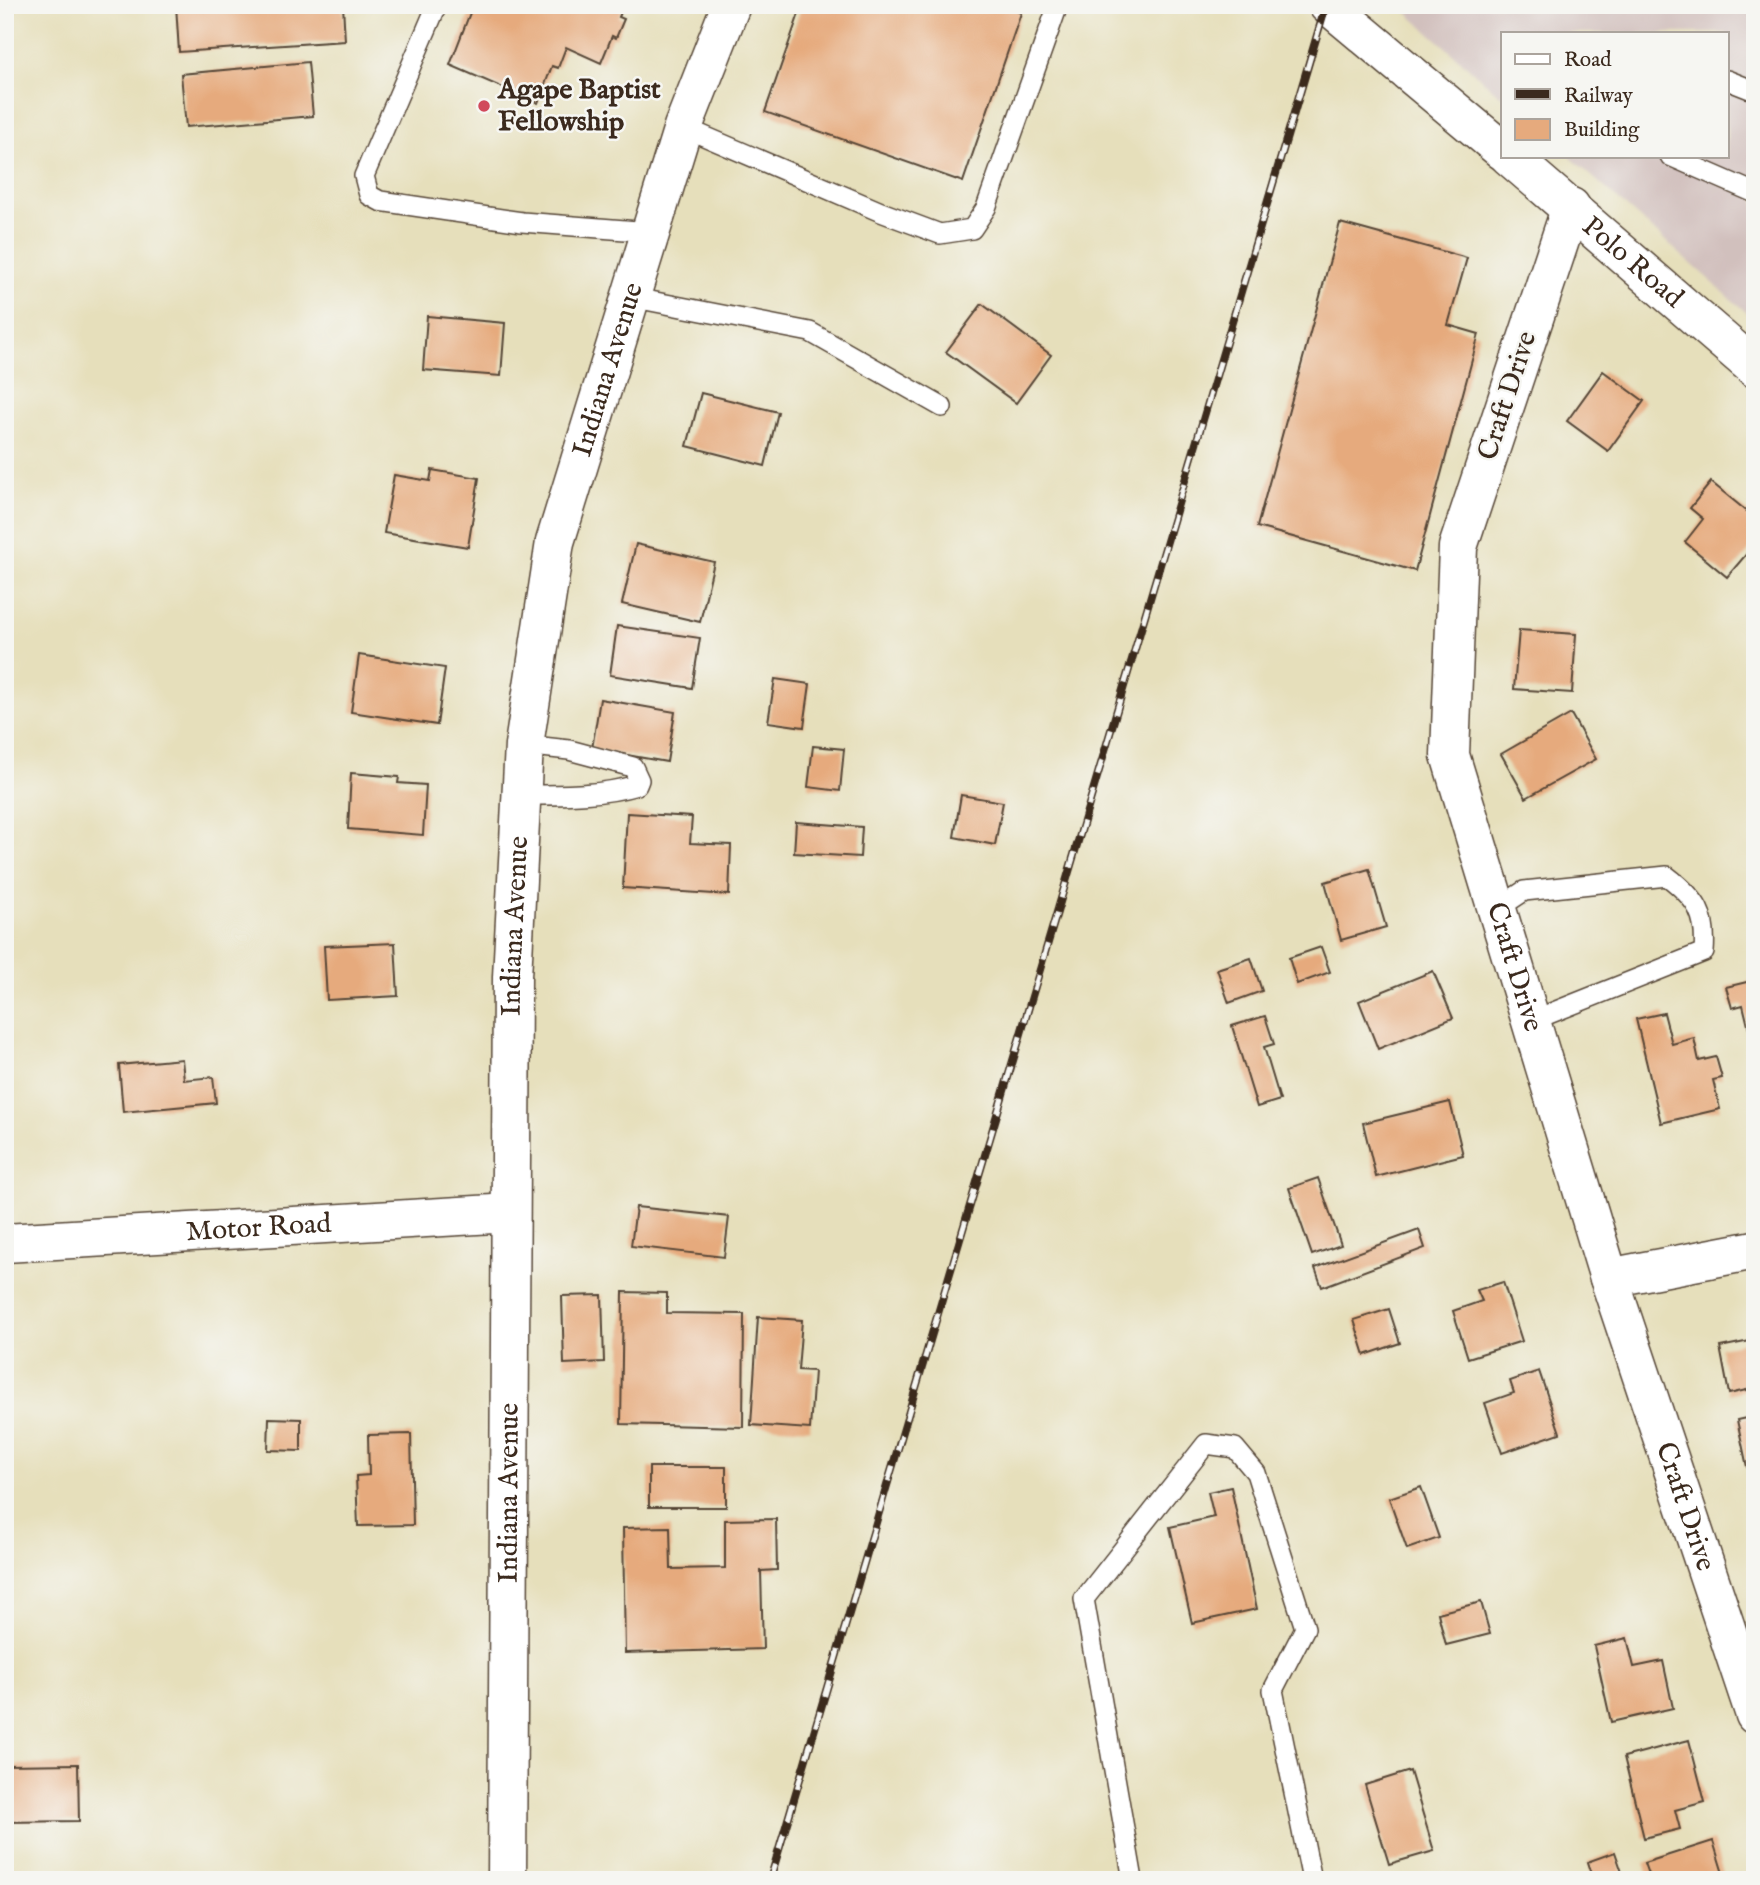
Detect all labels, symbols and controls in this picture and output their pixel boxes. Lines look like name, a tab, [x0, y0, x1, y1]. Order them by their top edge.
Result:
legend	[1501, 32, 1728, 158]
text: Road	[1564, 47, 1612, 74]
place label: Agape Baptist Fellowship	[497, 73, 661, 140]
text: Railway	[1564, 83, 1634, 110]
marker: Agape Baptist Fellowship	[476, 98, 492, 114]
text: Building	[1564, 117, 1640, 144]
street label: Polo Road	[1575, 209, 1690, 316]
street label: Indiana Avenue	[565, 278, 651, 461]
street label: Craft Drive	[1471, 327, 1545, 465]
street label: Indiana Avenue	[494, 835, 537, 1016]
street label: Craft Drive	[1478, 898, 1551, 1036]
street label: Motor Road	[185, 1206, 332, 1250]
street label: Indiana Avenue	[491, 1403, 527, 1583]
street label: Craft Drive	[1648, 1438, 1723, 1575]

